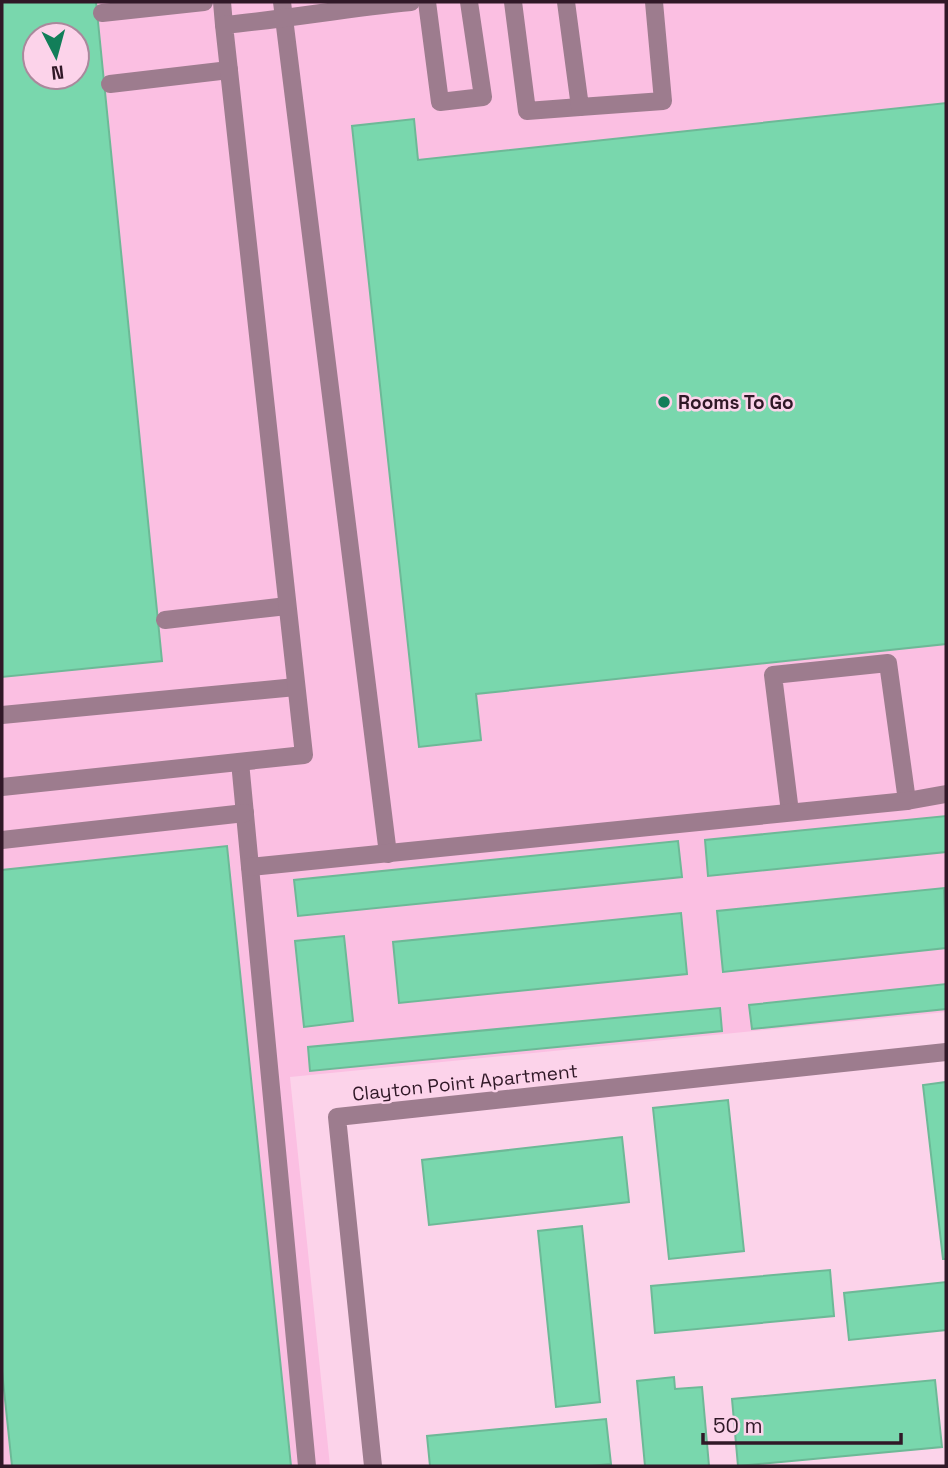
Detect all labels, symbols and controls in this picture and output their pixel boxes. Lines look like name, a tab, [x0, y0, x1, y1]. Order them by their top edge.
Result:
north arrow	[21, 21, 91, 91]
text: N	[50, 59, 65, 86]
place label: Rooms To Go	[678, 390, 794, 415]
marker: Rooms To Go	[656, 394, 672, 410]
street label: Clayton Point Apartment	[351, 1058, 579, 1107]
scale bar	[703, 1402, 901, 1446]
text: 50 m	[713, 1412, 763, 1439]

